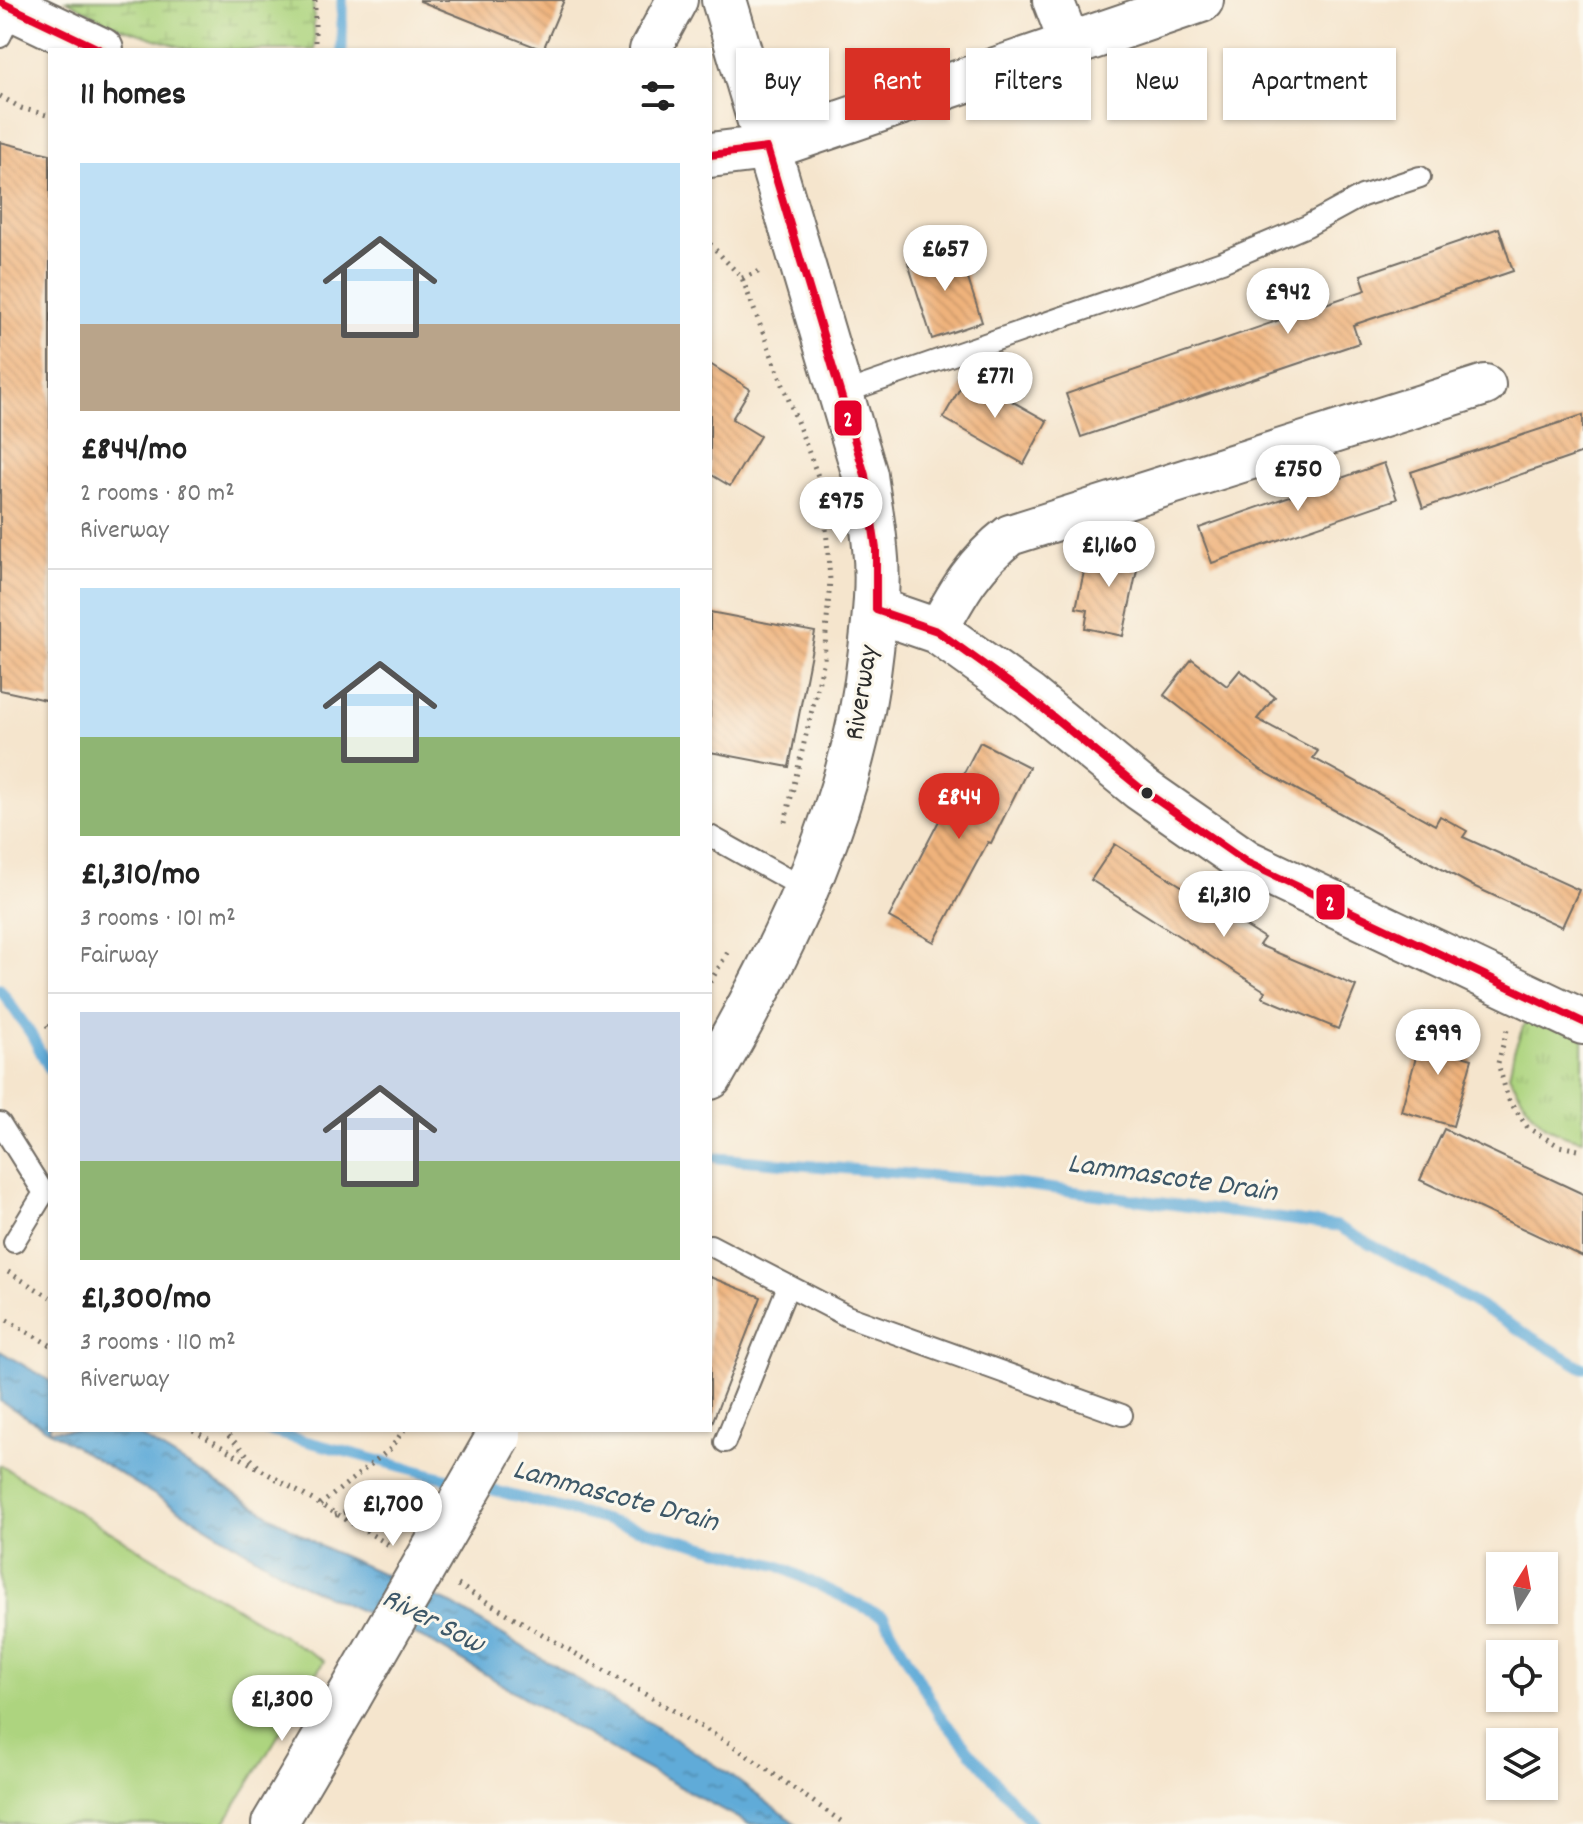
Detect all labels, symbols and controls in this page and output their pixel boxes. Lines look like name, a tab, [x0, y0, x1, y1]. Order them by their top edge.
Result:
chip: Buy	[736, 48, 829, 120]
chip: Rent	[845, 48, 950, 120]
chip: Filters	[966, 48, 1091, 120]
chip: New	[1107, 48, 1207, 120]
chip: Apartment	[1223, 48, 1396, 120]
text: 11 homes	[80, 72, 186, 121]
icon: filters	[636, 74, 680, 118]
icon: home	[308, 215, 452, 359]
pin: £657	[898, 225, 992, 293]
text: £657	[921, 232, 969, 269]
pin: £942	[1241, 268, 1335, 336]
text: £942	[1264, 275, 1312, 312]
pin: £771	[948, 352, 1042, 420]
text: £771	[976, 359, 1014, 396]
line badge: 2	[833, 399, 863, 437]
text: 2	[843, 406, 853, 437]
text: £844/mo	[80, 427, 187, 476]
pin: £750	[1251, 445, 1345, 513]
text: £750	[1273, 452, 1323, 489]
text: 2 rooms · 80 m²	[80, 476, 235, 513]
pin: £975	[794, 477, 888, 545]
text: £975	[818, 484, 864, 521]
text: Riverway	[80, 513, 169, 550]
pin: £1,160	[1044, 521, 1174, 589]
text: £1,160	[1081, 528, 1137, 565]
icon: home	[308, 640, 452, 784]
street label: Riverway	[837, 642, 891, 743]
pin: £844	[912, 773, 1006, 841]
text: £844	[936, 780, 982, 817]
unlabelled marker	[1139, 785, 1155, 801]
text: £1,310/mo	[80, 852, 200, 901]
pin: £1,310	[1159, 871, 1289, 939]
text: £1,310	[1196, 878, 1252, 915]
line badge: 2	[1315, 883, 1346, 921]
text: 2	[1325, 890, 1335, 921]
text: 3 rooms · 101 m²	[80, 901, 236, 938]
text: Fairway	[80, 938, 158, 975]
pin: £999	[1391, 1009, 1485, 1077]
text: £999	[1414, 1016, 1462, 1053]
icon: home	[308, 1064, 452, 1208]
water label: Lammascote Drain	[1065, 1144, 1281, 1216]
text: £1,300/mo	[80, 1276, 211, 1325]
text: 3 rooms · 110 m²	[80, 1325, 236, 1362]
text: Riverway	[80, 1362, 169, 1399]
water label: Lammascote Drain	[508, 1450, 723, 1546]
pin: £1,700	[328, 1480, 458, 1548]
text: £1,700	[362, 1487, 424, 1524]
north arrow	[1486, 1552, 1558, 1624]
map controls	[1486, 1552, 1558, 1800]
water label: River Sow	[373, 1579, 492, 1668]
button: locate	[1486, 1640, 1558, 1712]
pin: £1,300	[217, 1675, 347, 1743]
text: £1,300	[250, 1682, 314, 1719]
button: layers	[1486, 1728, 1558, 1800]

